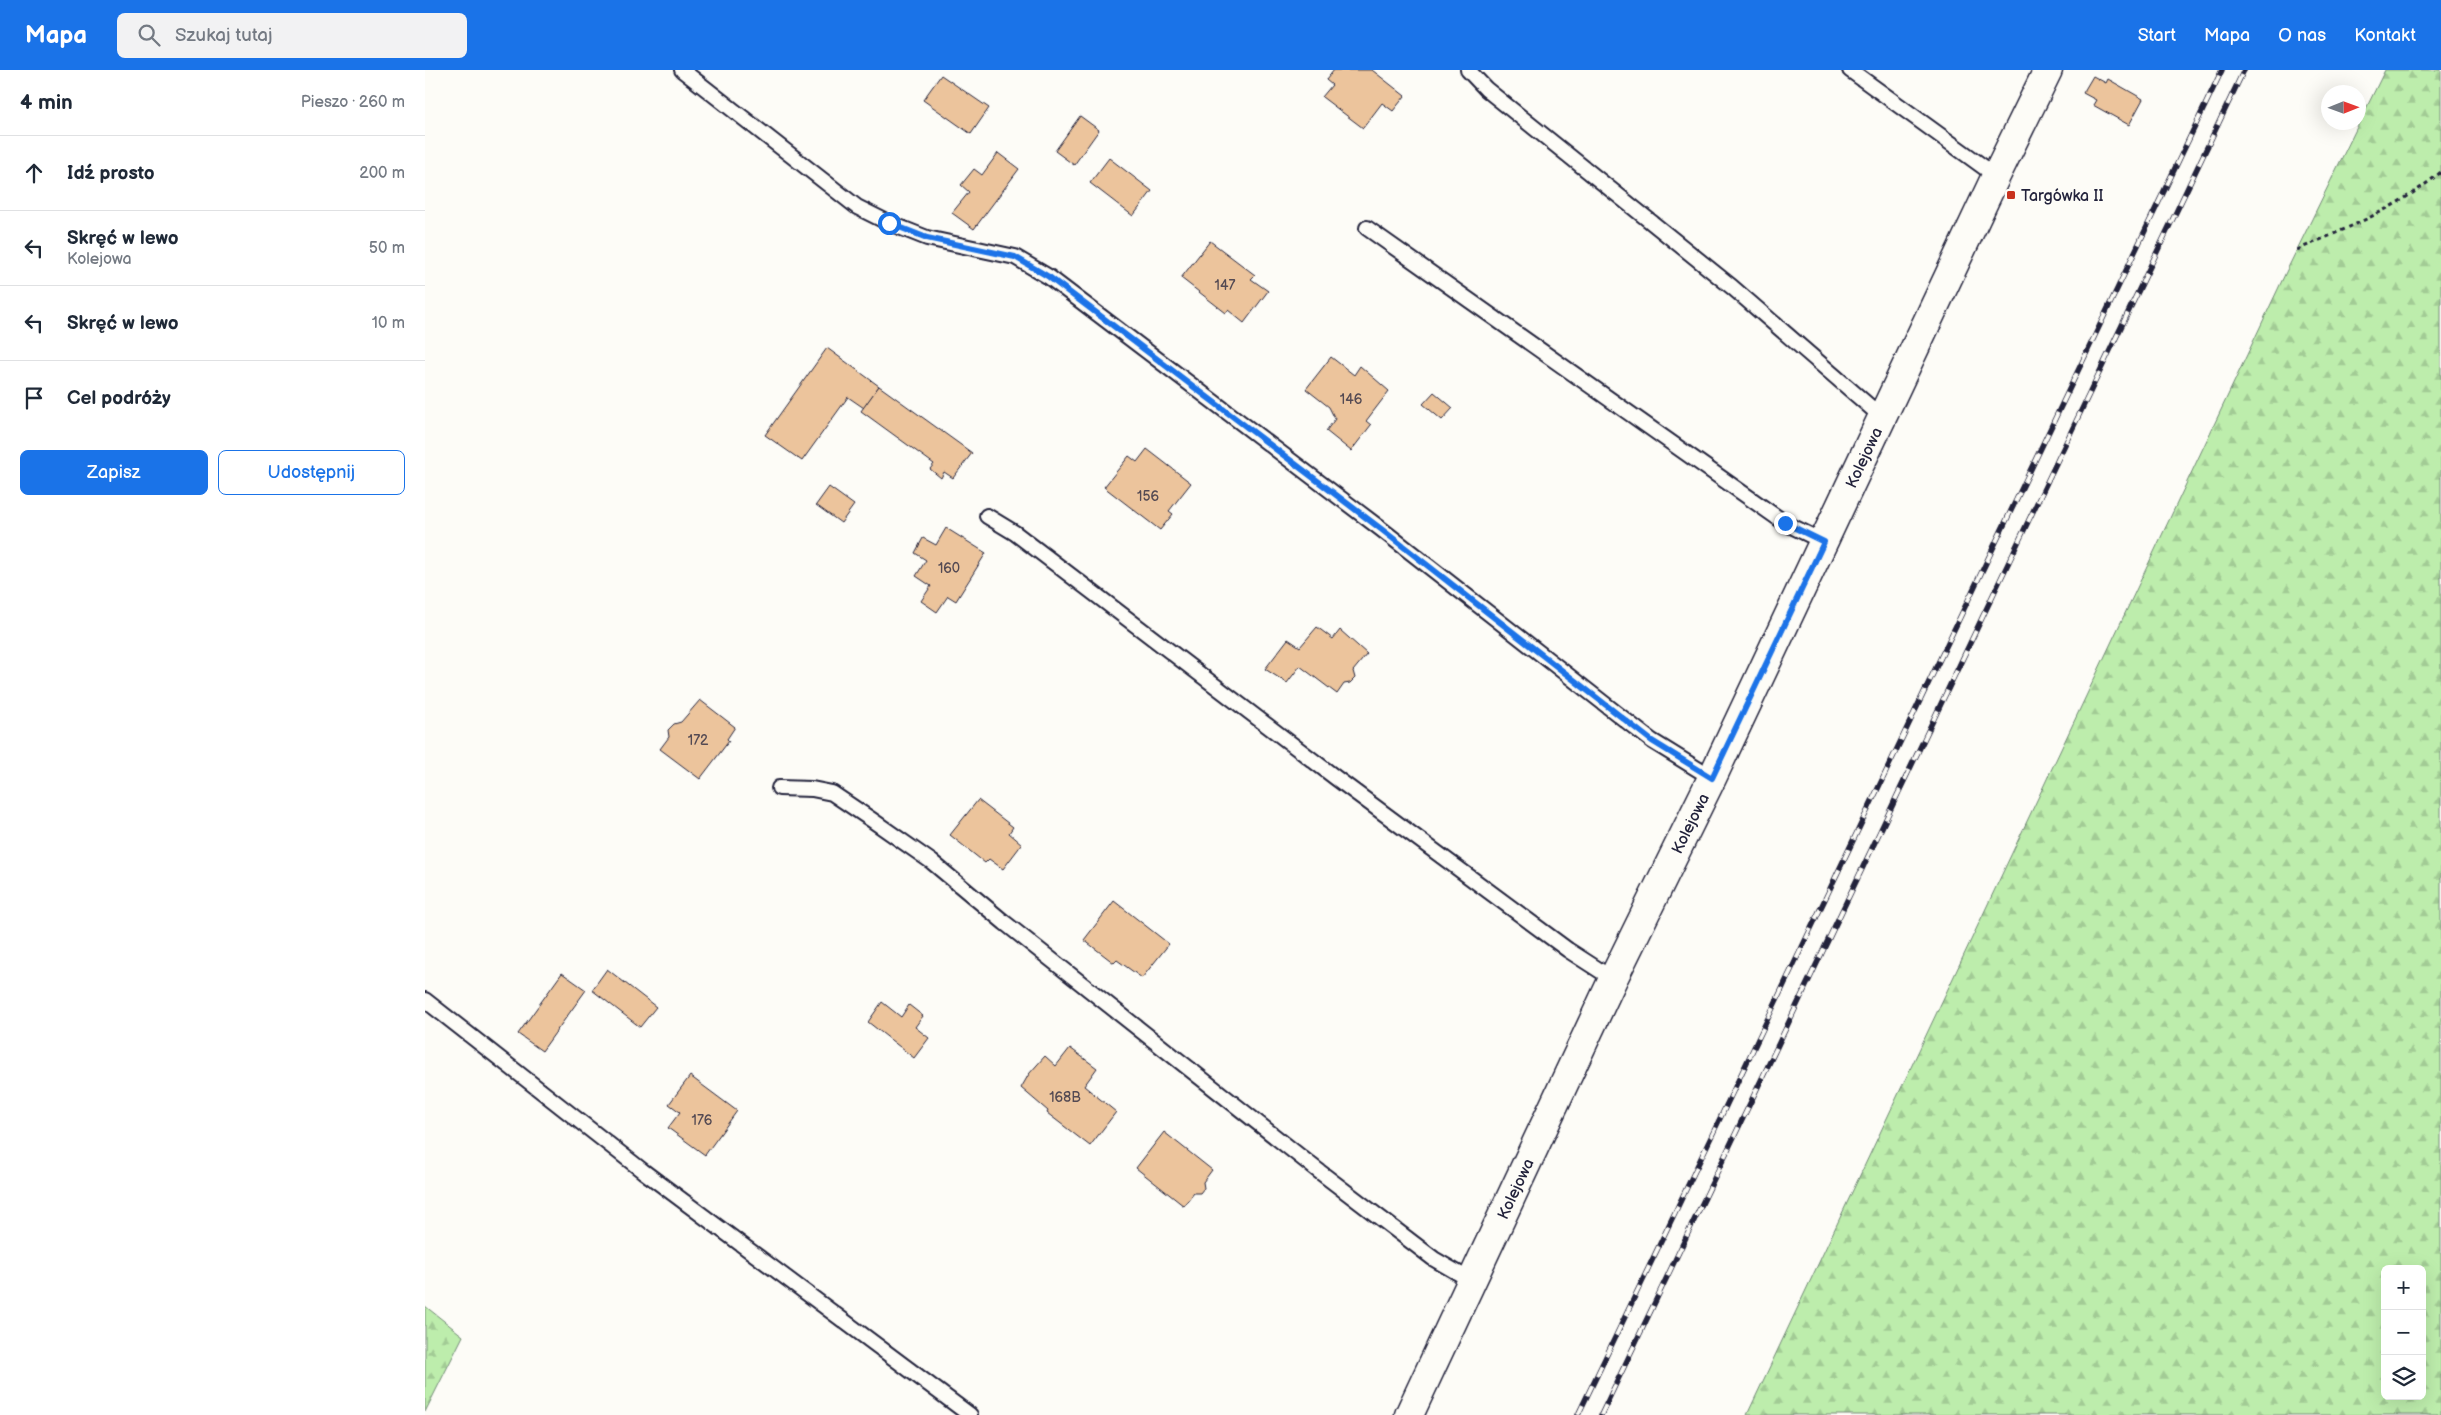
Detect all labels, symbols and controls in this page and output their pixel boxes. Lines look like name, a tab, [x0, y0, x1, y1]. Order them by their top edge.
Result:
search box	[117, 13, 467, 58]
text: Mapa	[25, 21, 87, 50]
icon: search	[135, 21, 163, 49]
text: Szukaj tutaj	[175, 24, 272, 47]
text: Start	[2138, 25, 2176, 46]
text: Mapa	[2204, 25, 2250, 46]
text: O nas	[2278, 25, 2326, 46]
text: Kontakt	[2354, 25, 2416, 46]
north arrow	[2321, 85, 2366, 130]
text: 4 min	[20, 90, 73, 115]
text: Pieszo · 260 m	[301, 93, 405, 112]
icon: ahead	[20, 159, 48, 187]
text: Idź prosto	[67, 162, 155, 185]
text: 200 m	[359, 164, 405, 183]
place label: Targówka II	[2021, 187, 2103, 206]
marker: Targówka II	[2005, 189, 2017, 201]
route start	[878, 212, 901, 235]
text: Skręć w lewo	[67, 227, 179, 250]
icon: left	[20, 234, 48, 262]
text: 50 m	[369, 239, 405, 258]
text: Kolejowa	[67, 250, 132, 269]
house number: 147	[1215, 277, 1236, 294]
icon: left	[20, 309, 48, 337]
text: Skręć w lewo	[67, 312, 179, 335]
text: 10 m	[372, 314, 405, 333]
icon: arrive	[20, 384, 48, 412]
text: Cel podróży	[67, 387, 171, 410]
house number: 146	[1340, 391, 1363, 408]
street label: Kolejowa	[1842, 425, 1887, 491]
button: Zapisz	[20, 450, 208, 495]
button: Udostępnij	[218, 450, 405, 495]
house number: 156	[1137, 488, 1159, 505]
route end	[1774, 512, 1797, 535]
house number: 160	[938, 560, 960, 577]
house number: 172	[688, 732, 709, 749]
street label: Kolejowa	[1668, 791, 1714, 857]
house number: 168B	[1049, 1089, 1081, 1106]
house number: 176	[692, 1112, 713, 1129]
street label: Kolejowa	[1494, 1156, 1539, 1223]
map controls	[2381, 1265, 2426, 1400]
button: +	[2381, 1265, 2426, 1310]
button: −	[2381, 1310, 2426, 1355]
button: layers	[2381, 1355, 2426, 1400]

